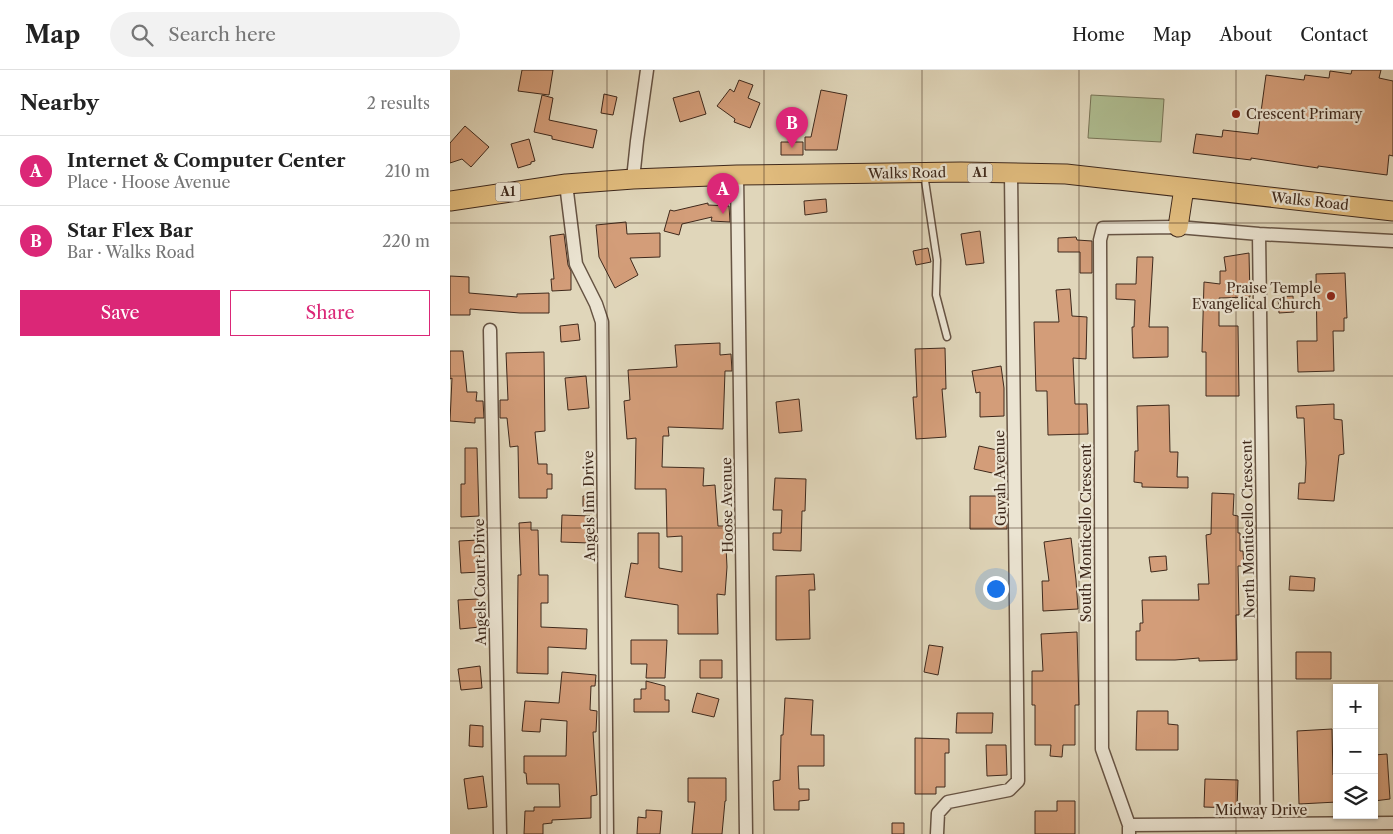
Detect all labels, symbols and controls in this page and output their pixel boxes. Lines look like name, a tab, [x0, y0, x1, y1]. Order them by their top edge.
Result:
search box	[110, 12, 460, 57]
text: Map	[25, 20, 80, 49]
icon: search	[128, 21, 156, 49]
text: Search here	[168, 23, 276, 46]
text: Home	[1072, 24, 1125, 46]
text: Map	[1153, 24, 1191, 46]
text: About	[1219, 24, 1272, 46]
text: Contact	[1300, 24, 1368, 46]
text: Nearby	[20, 90, 99, 115]
text: 2 results	[367, 93, 430, 113]
place label: Crescent Primary	[1246, 105, 1363, 123]
pin: B	[776, 107, 808, 148]
marker: Crescent Primary	[1230, 108, 1242, 120]
text: Internet & Computer Center	[67, 149, 346, 172]
text: A	[30, 161, 42, 181]
text: 210 m	[385, 161, 430, 181]
street label: Walks Road	[867, 163, 947, 183]
road number: A1	[968, 164, 992, 182]
text: Place · Hoose Avenue	[67, 172, 231, 192]
pin: A	[707, 173, 739, 214]
road number: A1	[496, 182, 520, 202]
street label: Walks Road	[1269, 188, 1350, 214]
text: Star Flex Bar	[67, 219, 193, 242]
text: B	[30, 231, 42, 251]
text: 220 m	[382, 231, 430, 251]
text: Bar · Walks Road	[67, 242, 195, 262]
place label: Praise Temple Evangelical Church	[1192, 279, 1321, 313]
button: Save	[20, 290, 220, 336]
button: Share	[230, 290, 430, 336]
marker: Praise Temple Evangelical Church	[1325, 290, 1337, 302]
street label: Guyah Avenue	[990, 430, 1010, 526]
street label: North Monticello Crescent	[1237, 439, 1259, 618]
street label: South Monticello Crescent	[1077, 444, 1095, 622]
street label: Angels Inn Drive	[579, 450, 599, 563]
street label: Hoose Avenue	[717, 457, 737, 553]
street label: Angels Court Drive	[470, 518, 490, 647]
your location	[983, 576, 1009, 602]
map controls	[1333, 684, 1378, 819]
button: +	[1333, 684, 1378, 729]
button: −	[1333, 729, 1378, 774]
button: layers	[1333, 774, 1378, 819]
street label: Midway Drive	[1215, 801, 1307, 819]

